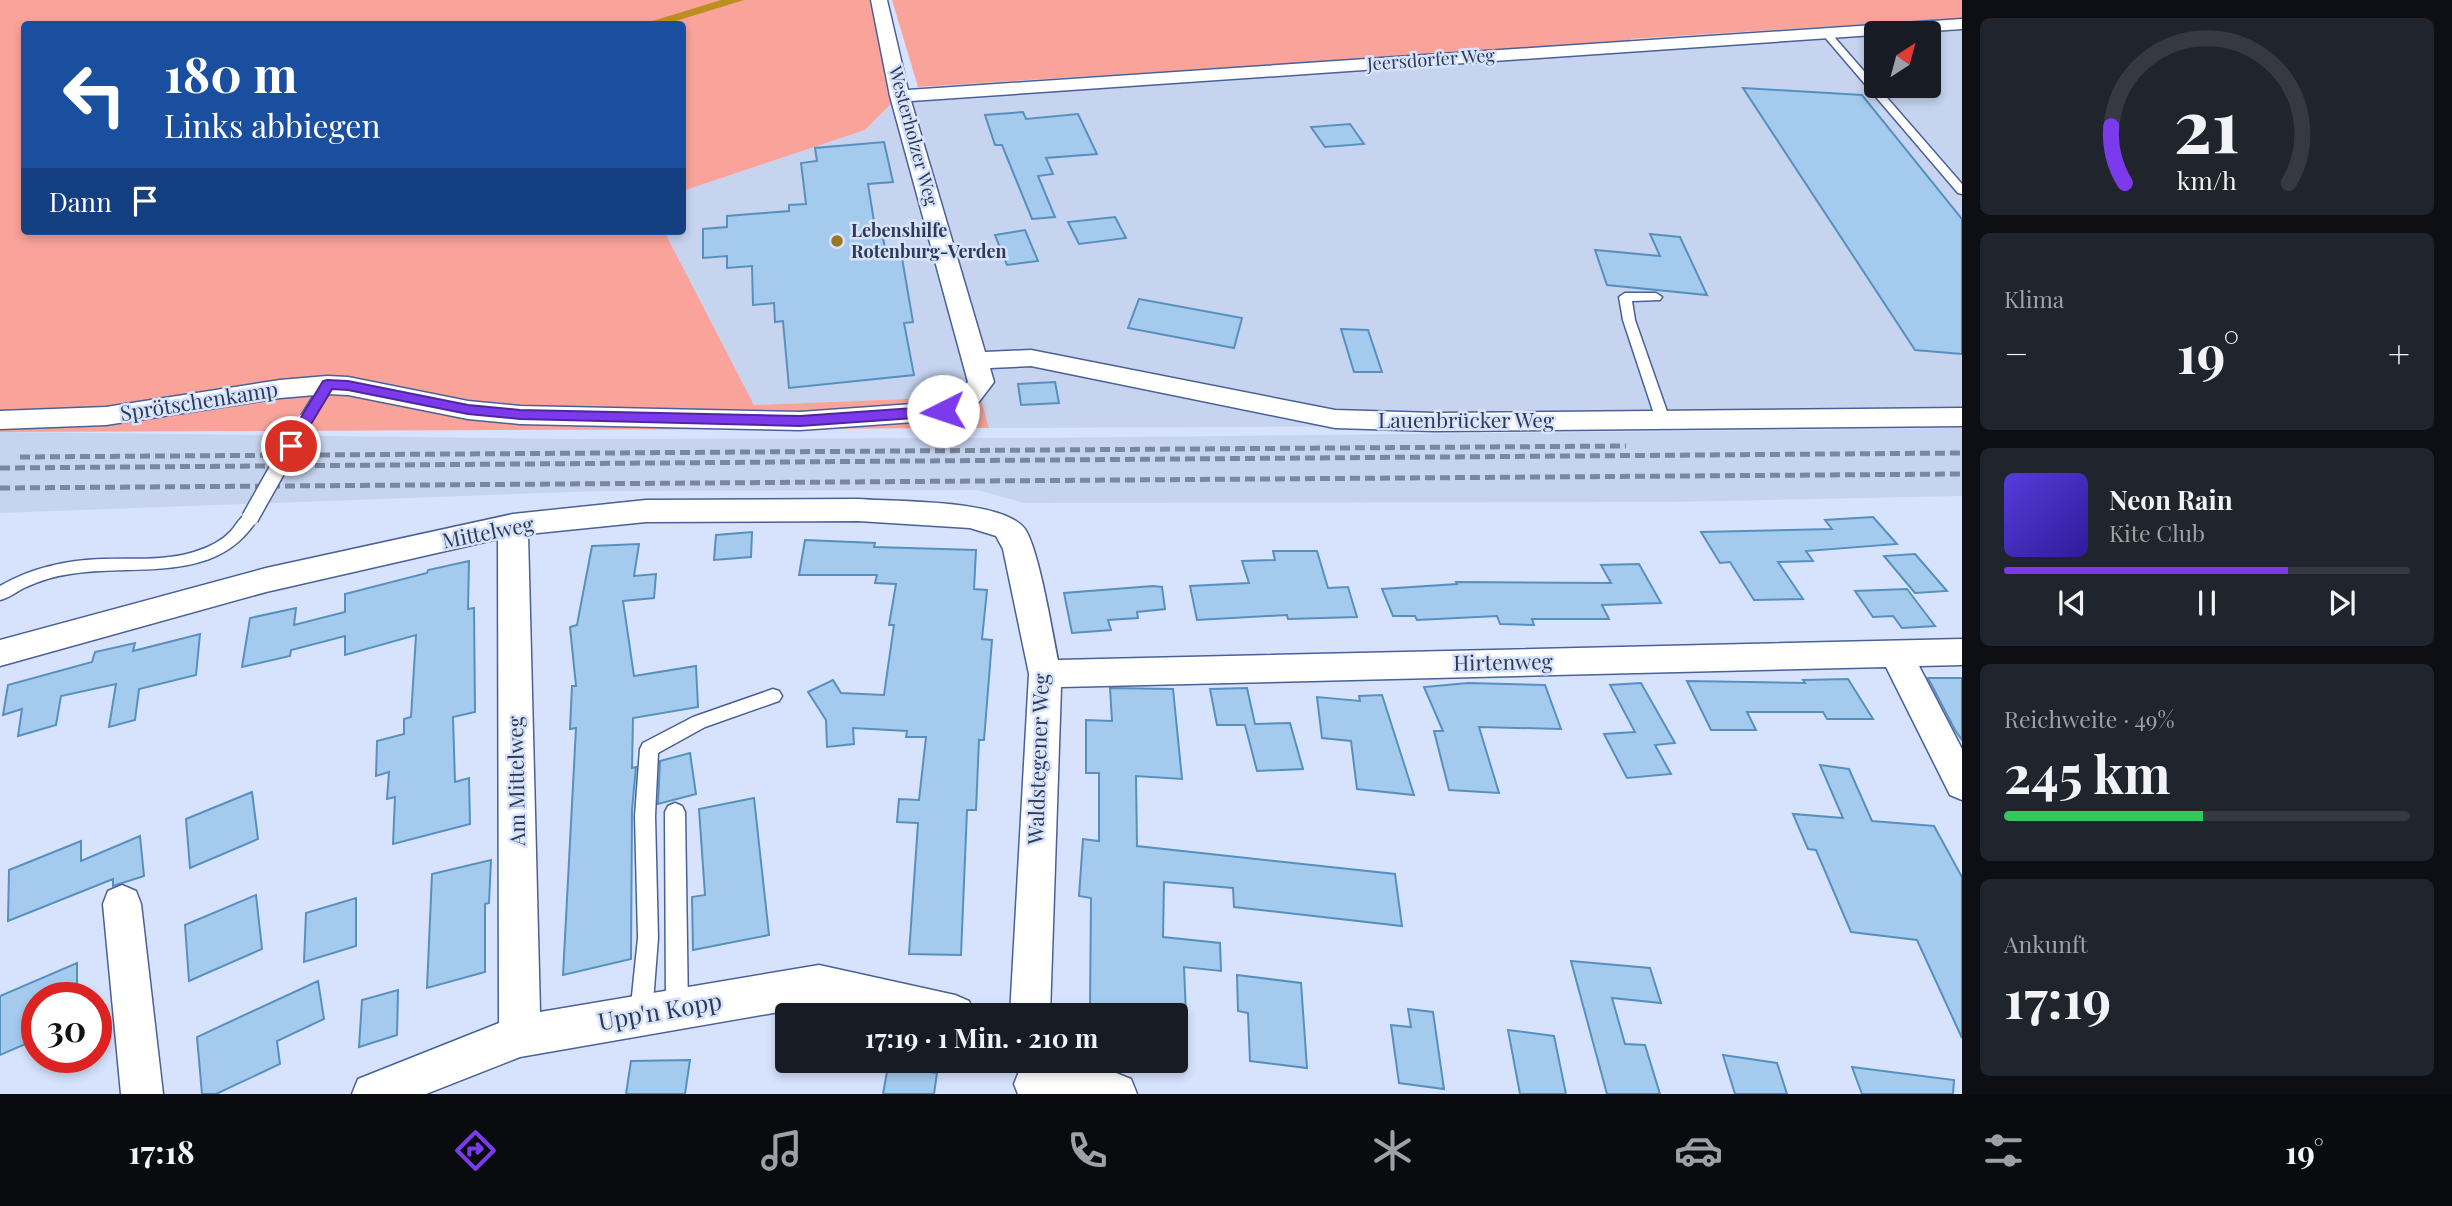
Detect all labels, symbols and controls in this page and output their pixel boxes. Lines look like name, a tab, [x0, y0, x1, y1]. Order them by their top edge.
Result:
north arrow	[1864, 21, 1941, 98]
map controls	[1864, 21, 1941, 98]
text: 180 m	[164, 40, 298, 105]
street label: Jeersdorfer Weg	[1365, 43, 1496, 76]
icon: left	[49, 49, 140, 140]
street label: Westerholzer Weg	[884, 62, 944, 209]
text: 21	[2174, 74, 2240, 171]
text: Links abbiegen	[164, 103, 381, 146]
text: km/h	[2177, 162, 2237, 195]
icon: arrive	[126, 182, 164, 220]
text: Dann	[49, 184, 112, 219]
place label: Lebenshilfe Rotenburg-Verden	[851, 218, 1007, 263]
marker: Lebenshilfe Rotenburg-Verden	[829, 233, 845, 249]
text: Klima	[2004, 283, 2064, 314]
text: 19°	[2177, 318, 2240, 387]
text: −	[2004, 327, 2029, 378]
text: +	[2388, 327, 2410, 378]
street label: Sprötschenkamp	[118, 374, 279, 426]
position arrow	[906, 374, 980, 448]
street label: Lauenbrücker Weg	[1378, 405, 1554, 433]
pin	[261, 416, 321, 476]
icon: arrive	[272, 427, 310, 465]
text: Neon Rain	[2109, 482, 2233, 517]
street label: Mittelweg	[439, 508, 536, 554]
text: Kite Club	[2109, 517, 2205, 548]
icon: previous	[2053, 584, 2091, 622]
icon: pause	[2188, 584, 2226, 622]
icon: next	[2323, 584, 2361, 622]
street label: Hirtenweg	[1453, 646, 1553, 676]
street label: Waldstegener Weg	[1020, 673, 1054, 846]
text: Reichweite · 49%	[2004, 703, 2175, 734]
street label: Am Mittelweg	[500, 716, 530, 847]
text: 245 km	[2004, 738, 2171, 807]
text: Ankunft	[2004, 928, 2088, 959]
text: 17:19	[2004, 963, 2111, 1032]
speed limit sign: 30	[21, 982, 112, 1073]
street label: Upp'n Kopp	[595, 983, 724, 1037]
text: 17:19 · 1 Min. · 210 m	[865, 1020, 1098, 1055]
icon: directions	[451, 1126, 500, 1175]
icon: music	[757, 1126, 806, 1175]
icon: phone	[1063, 1126, 1112, 1175]
icon: climate	[1368, 1126, 1417, 1175]
icon: car	[1674, 1126, 1723, 1175]
icon: filters	[1979, 1126, 2028, 1175]
text: 17:18	[128, 1129, 195, 1172]
text: 19°	[2285, 1129, 2324, 1172]

